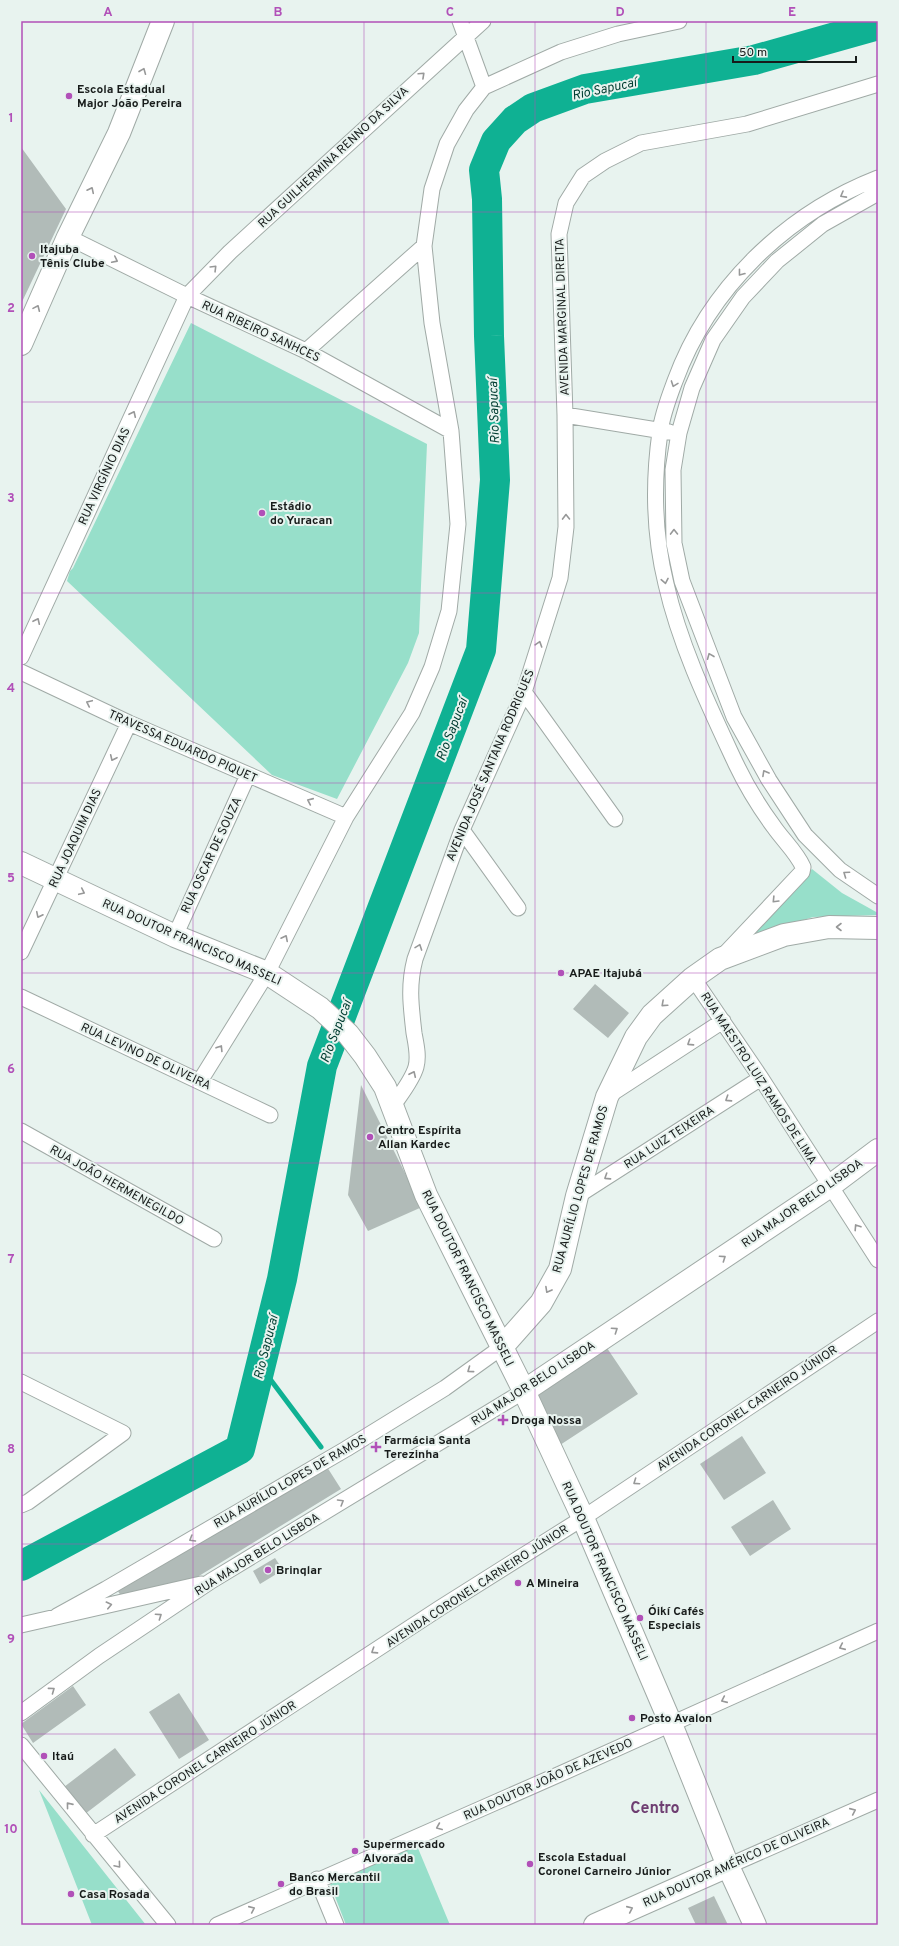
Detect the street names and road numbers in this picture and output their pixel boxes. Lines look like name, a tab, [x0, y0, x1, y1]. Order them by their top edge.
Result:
street label: RUA GUILHERMINA RENNO DA SILVA	[255, 83, 412, 232]
street label: AVENIDA MARGINAL DIREITA	[552, 238, 574, 396]
street label: RUA RIBEIRO SANHCES	[199, 297, 322, 366]
street label: RUA VIRGÍNIO DIAS	[75, 425, 135, 528]
street label: AVENIDA JOSÉ SANTANA RODRIGUES	[443, 667, 539, 864]
street label: TRAVESSA EDUARDO PIQUET	[105, 707, 260, 787]
street label: RUA JOAQUIM DIAS	[46, 786, 106, 891]
street label: RUA OSCAR DE SOUZA	[178, 795, 246, 916]
street label: RUA DOUTOR FRANCISCO MASSELI	[100, 896, 284, 990]
street label: RUA MAESTRO LUIZ RAMOS DE LIMA	[696, 989, 820, 1168]
street label: RUA LEVINO DE OLIVEIRA	[78, 1020, 213, 1094]
street label: RUA AURÍLIO LOPES DE RAMOS	[549, 1103, 613, 1275]
street label: RUA LUIZ TEIXEIRA	[621, 1103, 718, 1173]
street label: RUA JOÃO HERMENEGILDO	[47, 1142, 186, 1230]
street label: RUA MAJOR BELO LISBOA	[739, 1156, 866, 1252]
street label: RUA DOUTOR FRANCISCO MASSELI	[417, 1188, 517, 1369]
street label: RUA MAJOR BELO LISBOA	[469, 1338, 599, 1430]
street label: AVENIDA CORONEL CARNEIRO JÚNIOR	[654, 1342, 841, 1475]
street label: RUA AURÍLIO LOPES DE RAMOS	[211, 1431, 370, 1532]
street label: RUA DOUTOR FRANCISCO MASSELI	[557, 1479, 651, 1663]
street label: RUA MAJOR BELO LISBOA	[192, 1510, 323, 1600]
street label: AVENIDA CORONEL CARNEIRO JÚNIOR	[383, 1522, 572, 1652]
street label: AVENIDA CORONEL CARNEIRO JÚNIOR	[111, 1698, 300, 1828]
street label: RUA DOUTOR JOÃO DE AZEVEDO	[461, 1735, 636, 1825]
street label: RUA DOUTOR AMÉRICO DE OLIVEIRA	[641, 1814, 832, 1911]

